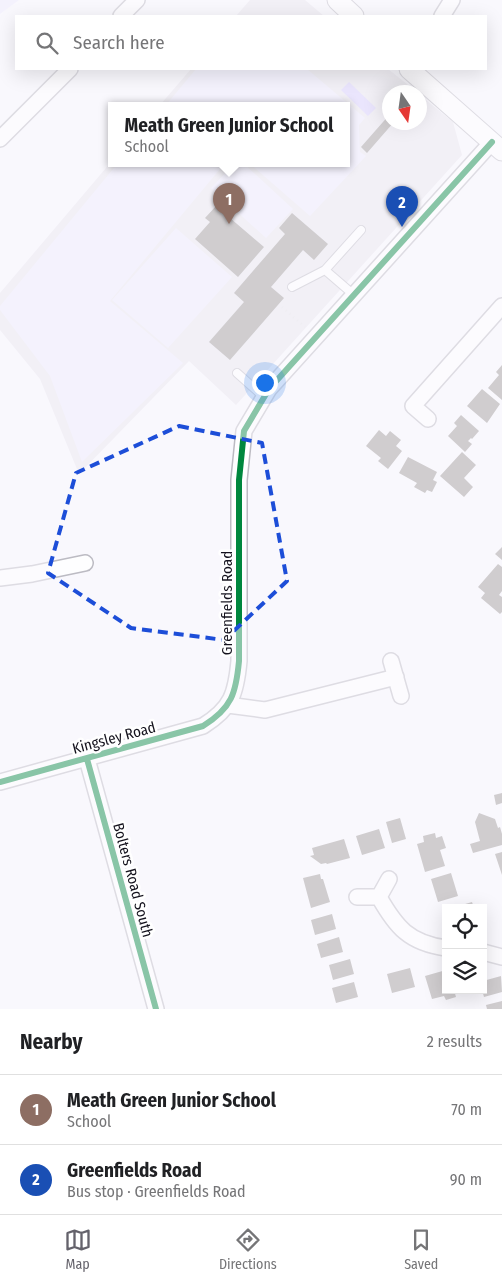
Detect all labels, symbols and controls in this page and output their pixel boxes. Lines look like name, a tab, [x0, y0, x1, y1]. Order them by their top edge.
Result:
search box	[15, 15, 487, 70]
icon: search	[33, 29, 61, 57]
text: Search here	[73, 31, 165, 54]
north arrow	[382, 85, 427, 130]
popup	[108, 102, 350, 167]
text: Meath Green Junior School	[125, 114, 333, 137]
text: School	[125, 137, 169, 156]
pin: 1	[213, 183, 245, 224]
pin: 2	[386, 186, 418, 227]
your location	[252, 370, 278, 396]
street label: Greenfields Road	[218, 551, 236, 655]
street label: Kingsley Road	[70, 718, 158, 758]
street label: Bolters Road South	[109, 821, 157, 939]
map controls	[442, 904, 487, 994]
button: locate	[442, 904, 487, 949]
button: layers	[442, 949, 487, 994]
text: Nearby	[20, 1029, 82, 1055]
text: 2 results	[427, 1032, 482, 1051]
text: Meath Green Junior School	[67, 1089, 276, 1112]
text: 1	[33, 1100, 39, 1119]
text: 70 m	[451, 1100, 482, 1119]
text: School	[67, 1112, 111, 1131]
text: Greenfields Road	[67, 1159, 202, 1182]
text: 2	[32, 1170, 40, 1189]
text: 90 m	[450, 1170, 482, 1189]
text: Bus stop · Greenfields Road	[67, 1182, 246, 1201]
tab: Map	[64, 1226, 92, 1273]
tab: Directions	[219, 1226, 277, 1273]
tab: Saved	[404, 1226, 438, 1273]

